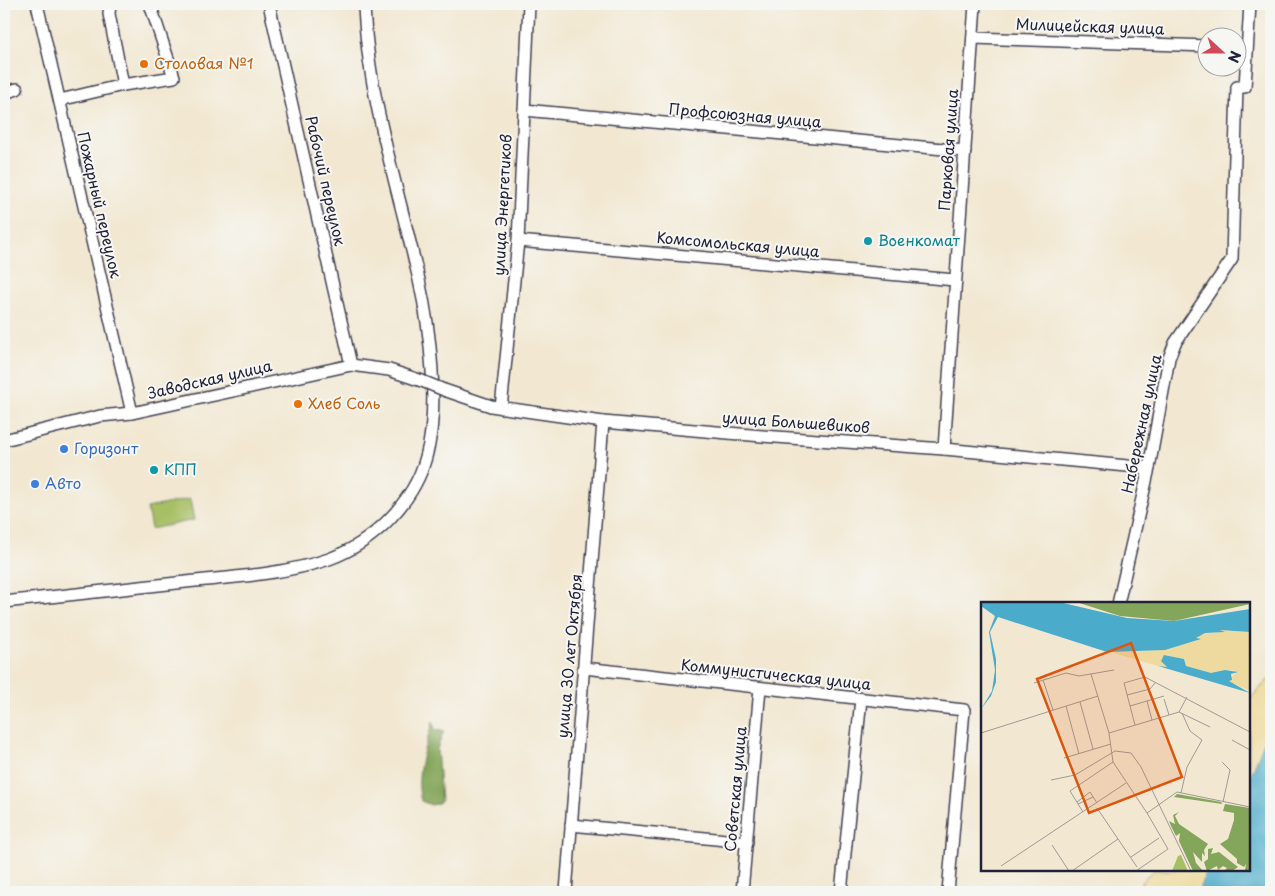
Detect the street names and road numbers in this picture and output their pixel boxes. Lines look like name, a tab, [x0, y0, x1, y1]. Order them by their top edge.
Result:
street label: Милицейская улица	[1015, 11, 1165, 40]
street label: Парковая улица	[932, 88, 963, 212]
street label: Профсоюзная улица	[668, 96, 823, 133]
street label: Рабочий переулок	[300, 113, 353, 248]
street label: Пожарный переулок	[72, 129, 129, 280]
street label: улица Энергетиков	[486, 133, 517, 276]
street label: Комсомольская улица	[656, 225, 821, 262]
street label: Набережная улица	[1115, 352, 1167, 495]
street label: Заводская улица	[145, 353, 275, 404]
street label: улица Большевиков	[721, 405, 871, 438]
street label: улица 30 лет Октября	[550, 573, 587, 739]
street label: Коммунистическая улица	[680, 652, 873, 695]
street label: Советская улица	[718, 725, 751, 853]

